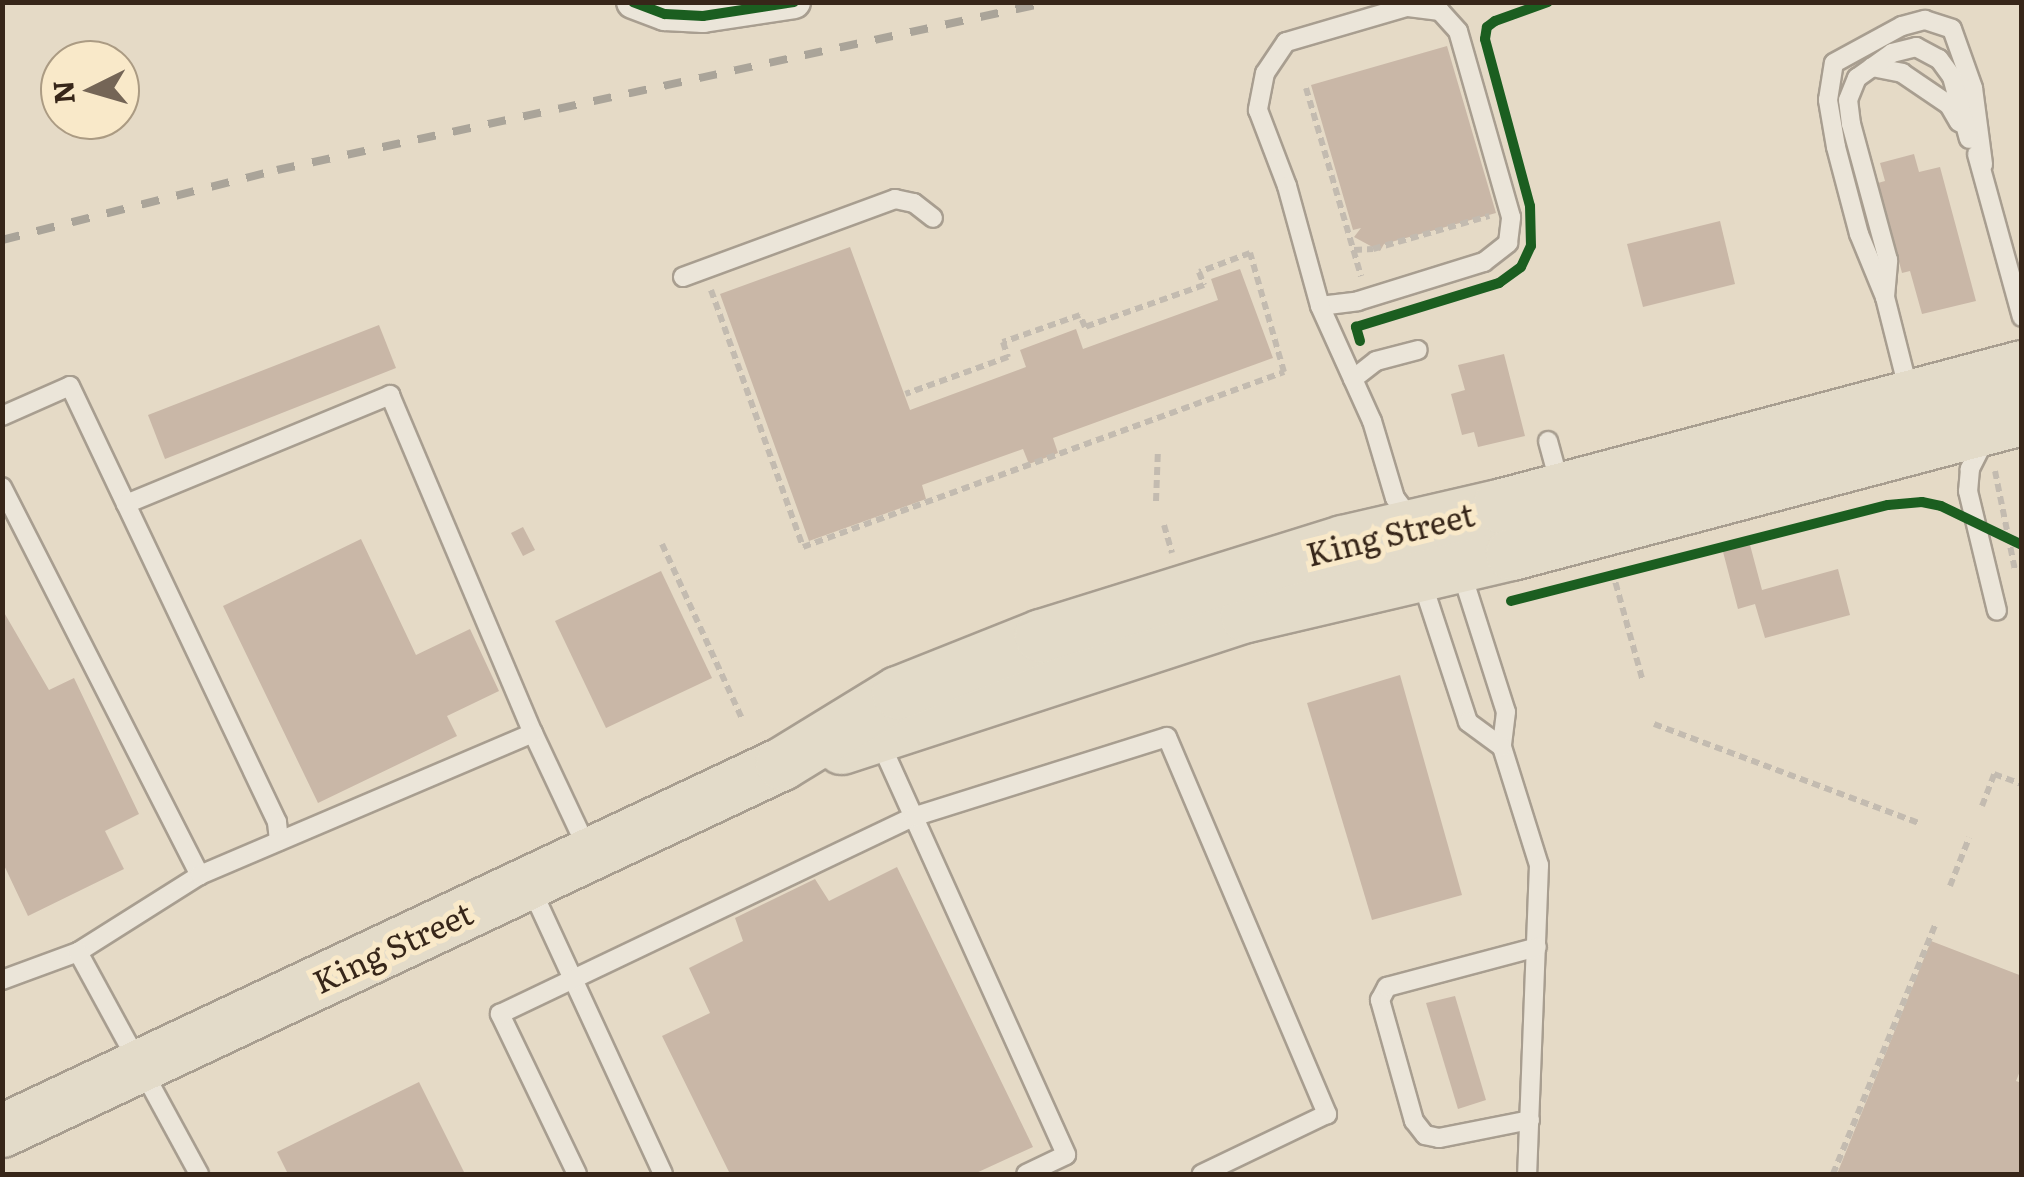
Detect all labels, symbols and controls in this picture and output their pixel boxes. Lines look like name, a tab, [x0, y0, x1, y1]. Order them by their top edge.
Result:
north arrow	[40, 40, 140, 140]
text: N	[40, 79, 84, 106]
street label: King Street	[1302, 494, 1478, 572]
street label: King Street	[306, 892, 478, 1000]

